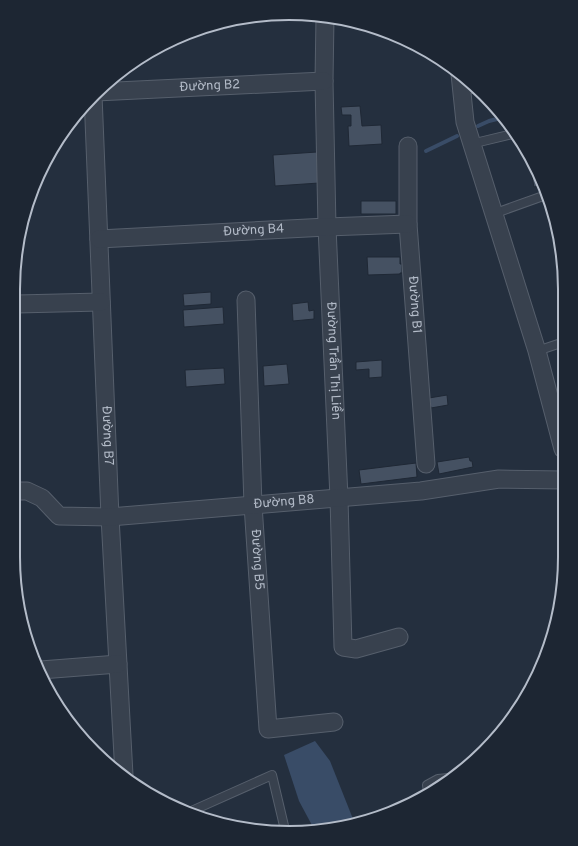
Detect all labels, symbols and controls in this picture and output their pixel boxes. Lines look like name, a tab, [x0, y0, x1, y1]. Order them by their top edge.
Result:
street label: Đường B2	[179, 77, 241, 96]
street label: Đường B4	[223, 221, 285, 240]
street label: Đường B1	[404, 275, 424, 334]
street label: Đường Trần Thị Liền	[322, 301, 344, 420]
street label: Đường B7	[98, 406, 116, 466]
street label: Đường B8	[253, 492, 315, 513]
street label: Đường B5	[247, 529, 267, 591]

